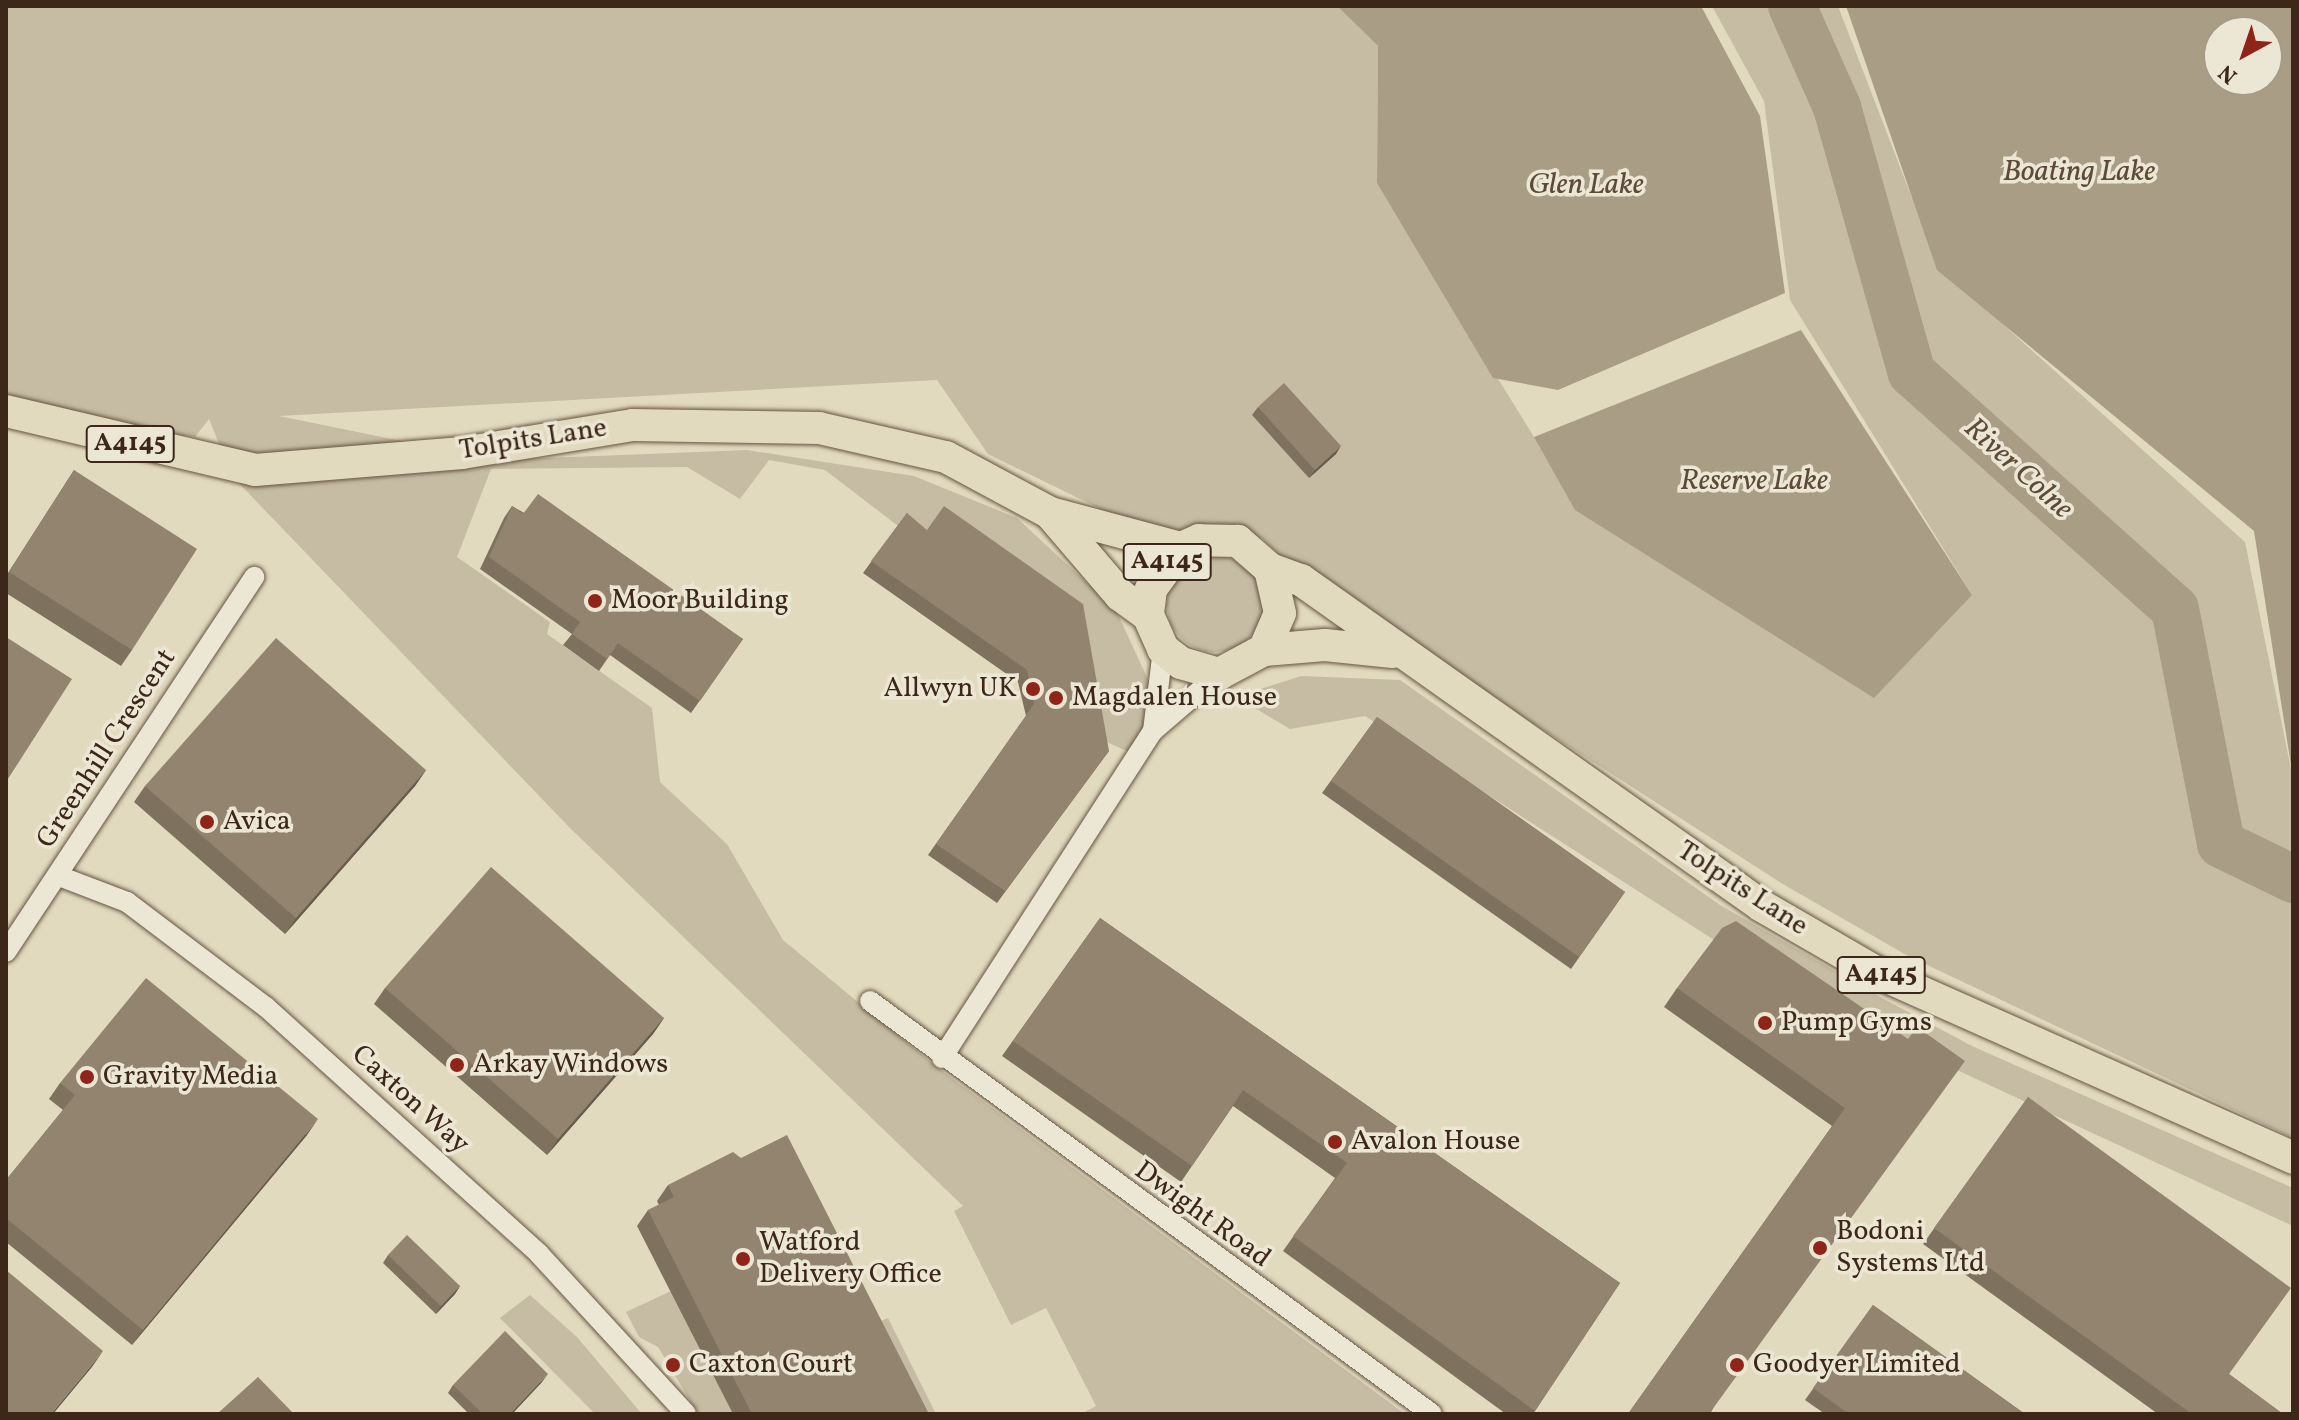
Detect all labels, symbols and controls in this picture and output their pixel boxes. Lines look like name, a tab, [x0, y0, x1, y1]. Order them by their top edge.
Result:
north arrow	[2203, 16, 2283, 96]
text: N	[2212, 56, 2245, 90]
water label: Boating Lake	[2003, 154, 2155, 190]
water label: Glen Lake	[1528, 167, 1644, 203]
water label: River Colne	[1956, 411, 2080, 527]
street label: Tolpits Lane	[457, 412, 609, 468]
road number: A4145	[84, 422, 176, 466]
water label: Reserve Lake	[1680, 463, 1828, 499]
road number: A4145	[1121, 540, 1213, 584]
place label: Moor Building	[611, 584, 789, 618]
marker: Moor Building	[586, 592, 604, 610]
street label: Greenhill Crescent	[30, 643, 184, 855]
place label: Allwyn UK	[884, 672, 1017, 706]
marker: Allwyn UK	[1024, 680, 1042, 698]
place label: Magdalen House	[1072, 681, 1277, 715]
marker: Magdalen House	[1047, 689, 1065, 707]
place label: Avica	[223, 805, 291, 839]
marker: Avica	[198, 813, 216, 831]
street label: Tolpits Lane	[1670, 834, 1814, 944]
road number: A4145	[1835, 953, 1927, 997]
place label: Pump Gyms	[1781, 1006, 1932, 1040]
marker: Pump Gyms	[1756, 1014, 1774, 1032]
street label: Caxton Way	[344, 1038, 476, 1162]
place label: Arkay Windows	[473, 1048, 670, 1082]
marker: Arkay Windows	[448, 1056, 466, 1074]
place label: Gravity Media	[103, 1060, 279, 1094]
marker: Gravity Media	[78, 1068, 96, 1086]
place label: Avalon House	[1351, 1125, 1520, 1159]
marker: Avalon House	[1326, 1133, 1344, 1151]
street label: Dwight Road	[1127, 1154, 1277, 1276]
place label: Bodoni Systems Ltd	[1836, 1215, 1985, 1281]
place label: Watford Delivery Office	[759, 1226, 943, 1292]
marker: Bodoni Systems Ltd	[1811, 1239, 1829, 1257]
marker: Watford Delivery Office	[734, 1250, 752, 1268]
place label: Caxton Court	[689, 1348, 853, 1382]
place label: Goodyer Limited	[1753, 1348, 1960, 1382]
marker: Caxton Court	[664, 1356, 682, 1374]
marker: Goodyer Limited	[1728, 1356, 1746, 1374]

